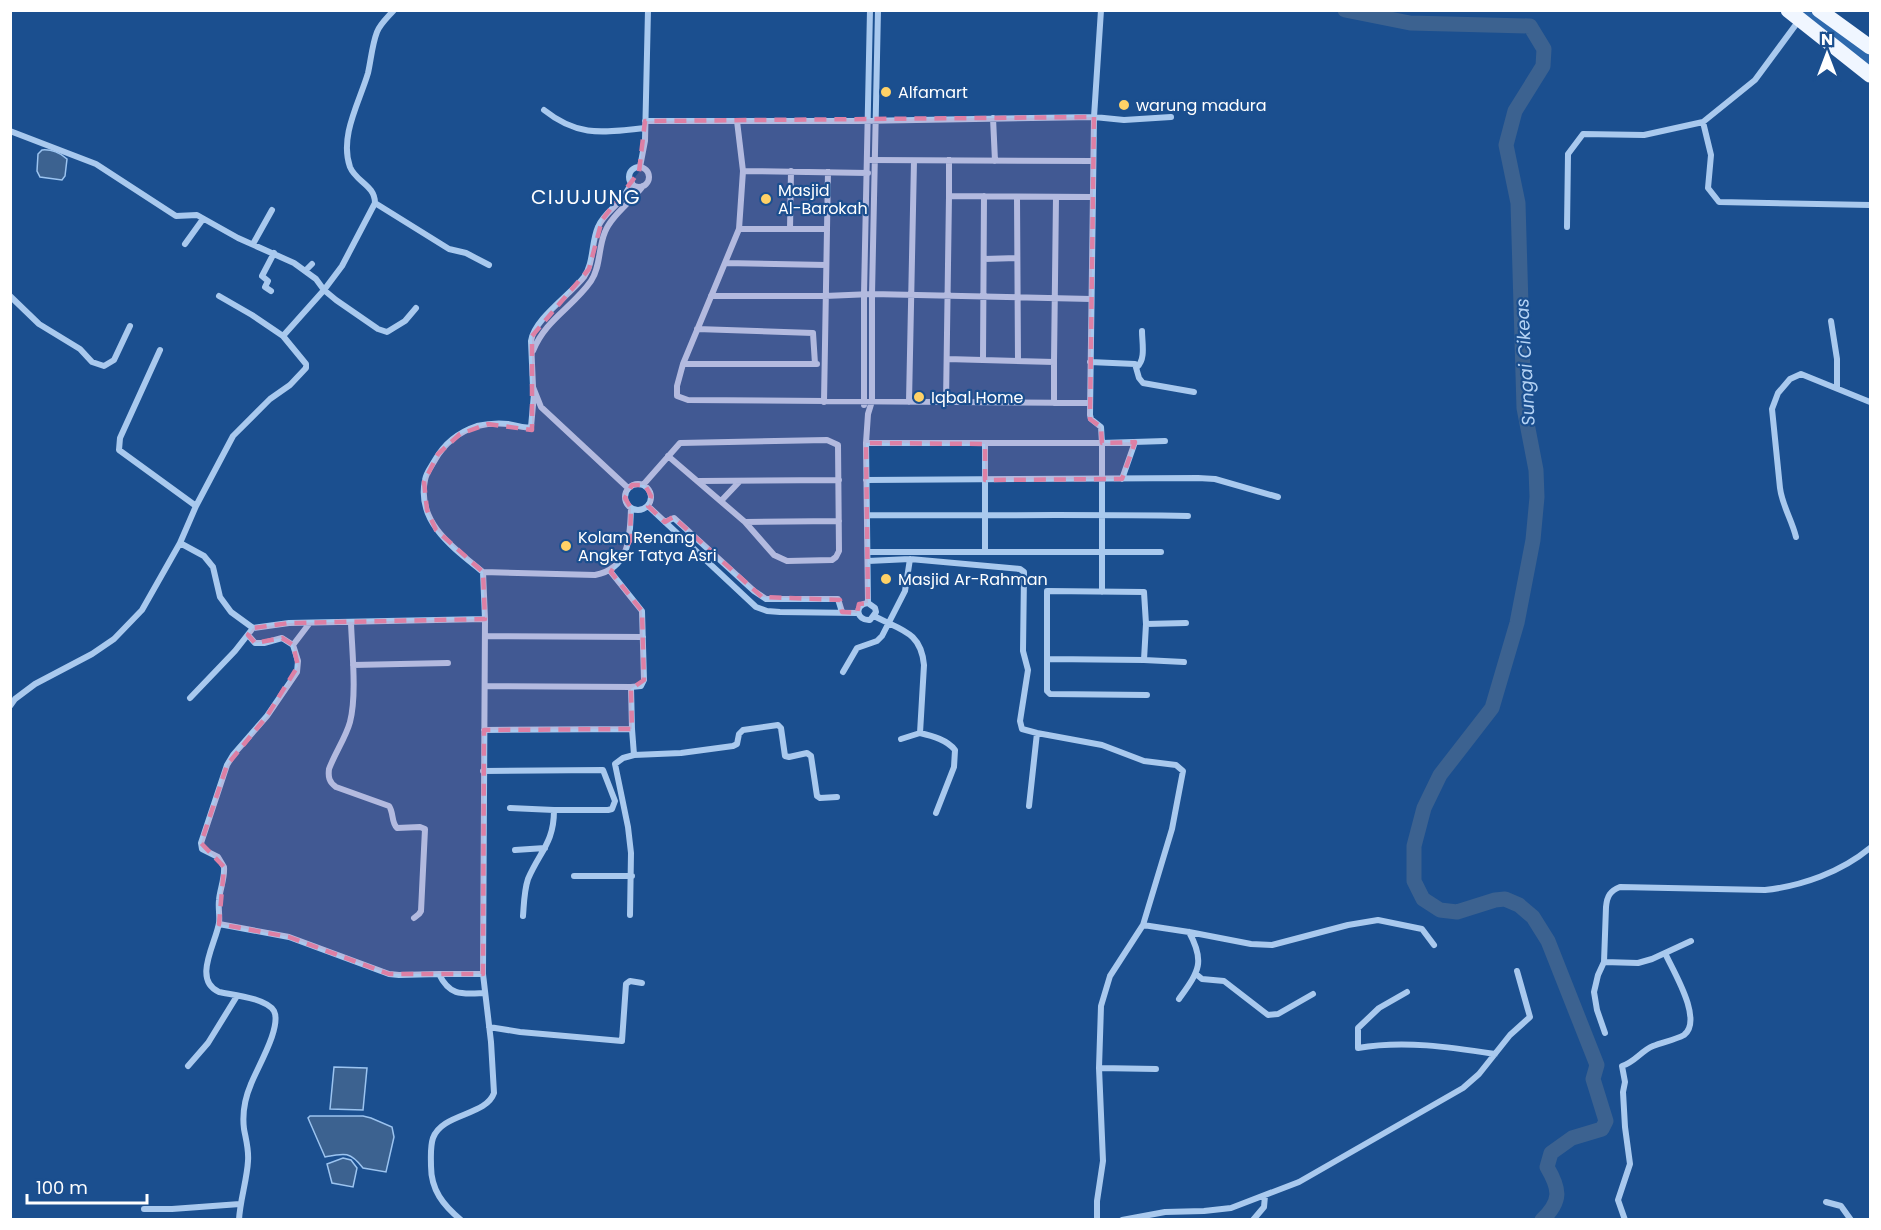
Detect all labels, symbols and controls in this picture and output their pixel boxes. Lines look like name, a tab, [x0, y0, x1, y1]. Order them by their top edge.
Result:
north arrow	[1797, 24, 1857, 84]
text: N	[1821, 28, 1833, 51]
place label: Alfamart	[898, 81, 968, 104]
marker: Alfamart	[879, 85, 893, 99]
place label: warung madura	[1136, 94, 1267, 117]
marker: warung madura	[1117, 98, 1131, 112]
place label: Masjid Al-Barokah	[778, 179, 868, 220]
district label: CIJUJUNG	[531, 183, 641, 211]
marker: Masjid Al-Barokah	[759, 192, 773, 206]
water label: Sungai Cikeas	[1509, 297, 1541, 427]
place label: Iqbal Home	[931, 386, 1023, 409]
marker: Iqbal Home	[912, 390, 926, 404]
place label: Kolam Renang Angker Tatya Asri	[578, 526, 717, 567]
marker: Kolam Renang Angker Tatya Asri	[559, 539, 573, 553]
place label: Masjid Ar-Rahman	[898, 568, 1048, 591]
marker: Masjid Ar-Rahman	[879, 572, 893, 586]
scale bar	[27, 1167, 147, 1205]
text: 100 m	[36, 1175, 88, 1200]

